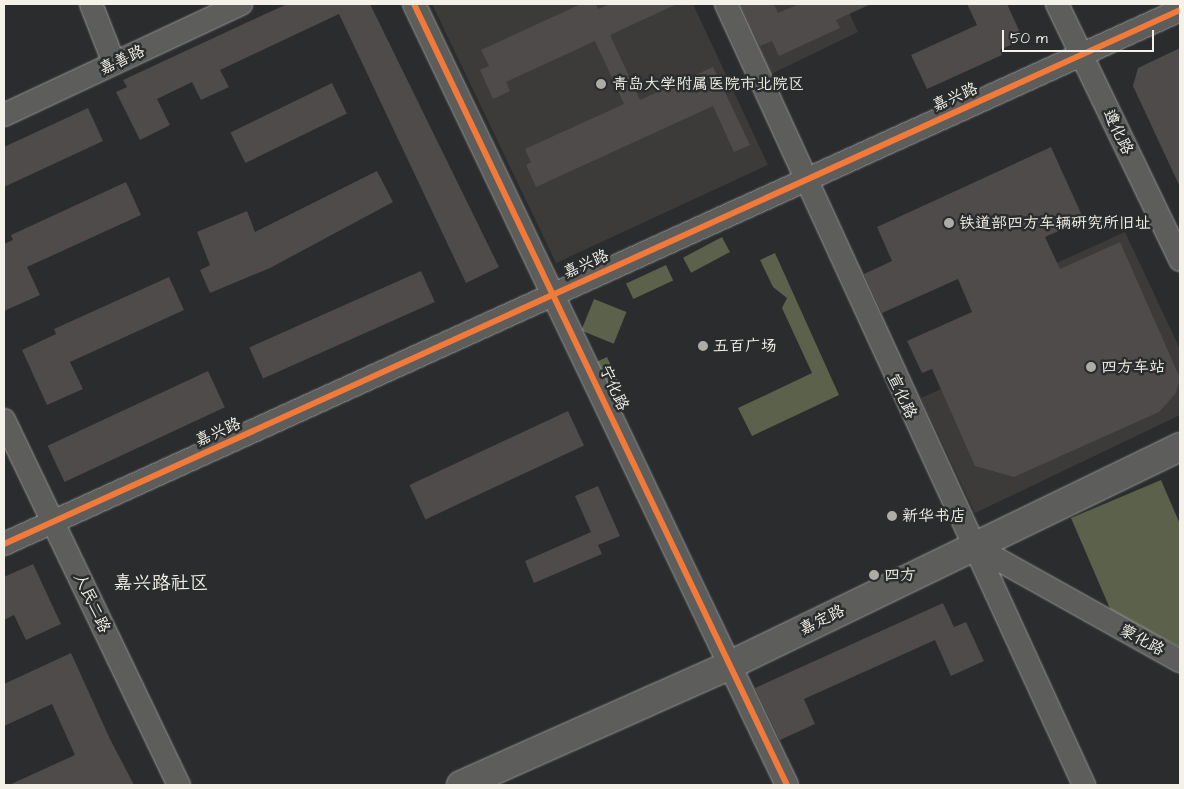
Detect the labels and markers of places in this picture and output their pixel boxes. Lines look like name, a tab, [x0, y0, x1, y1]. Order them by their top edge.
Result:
place label: 青岛大学附属医院市北院区	[612, 74, 804, 94]
marker: 青岛大学附属医院市北院区	[594, 77, 608, 91]
place label: 铁道部四方车辆研究所旧址	[959, 213, 1151, 233]
marker: 铁道部四方车辆研究所旧址	[943, 217, 955, 229]
place label: 五百广场	[713, 336, 777, 356]
marker: 五百广场	[697, 340, 709, 352]
place label: 四方车站	[1101, 357, 1165, 377]
marker: 四方车站	[1085, 361, 1097, 373]
place label: 新华书店	[902, 506, 966, 526]
marker: 新华书店	[886, 510, 898, 522]
place label: 四方	[884, 565, 916, 585]
marker: 四方	[868, 569, 880, 581]

